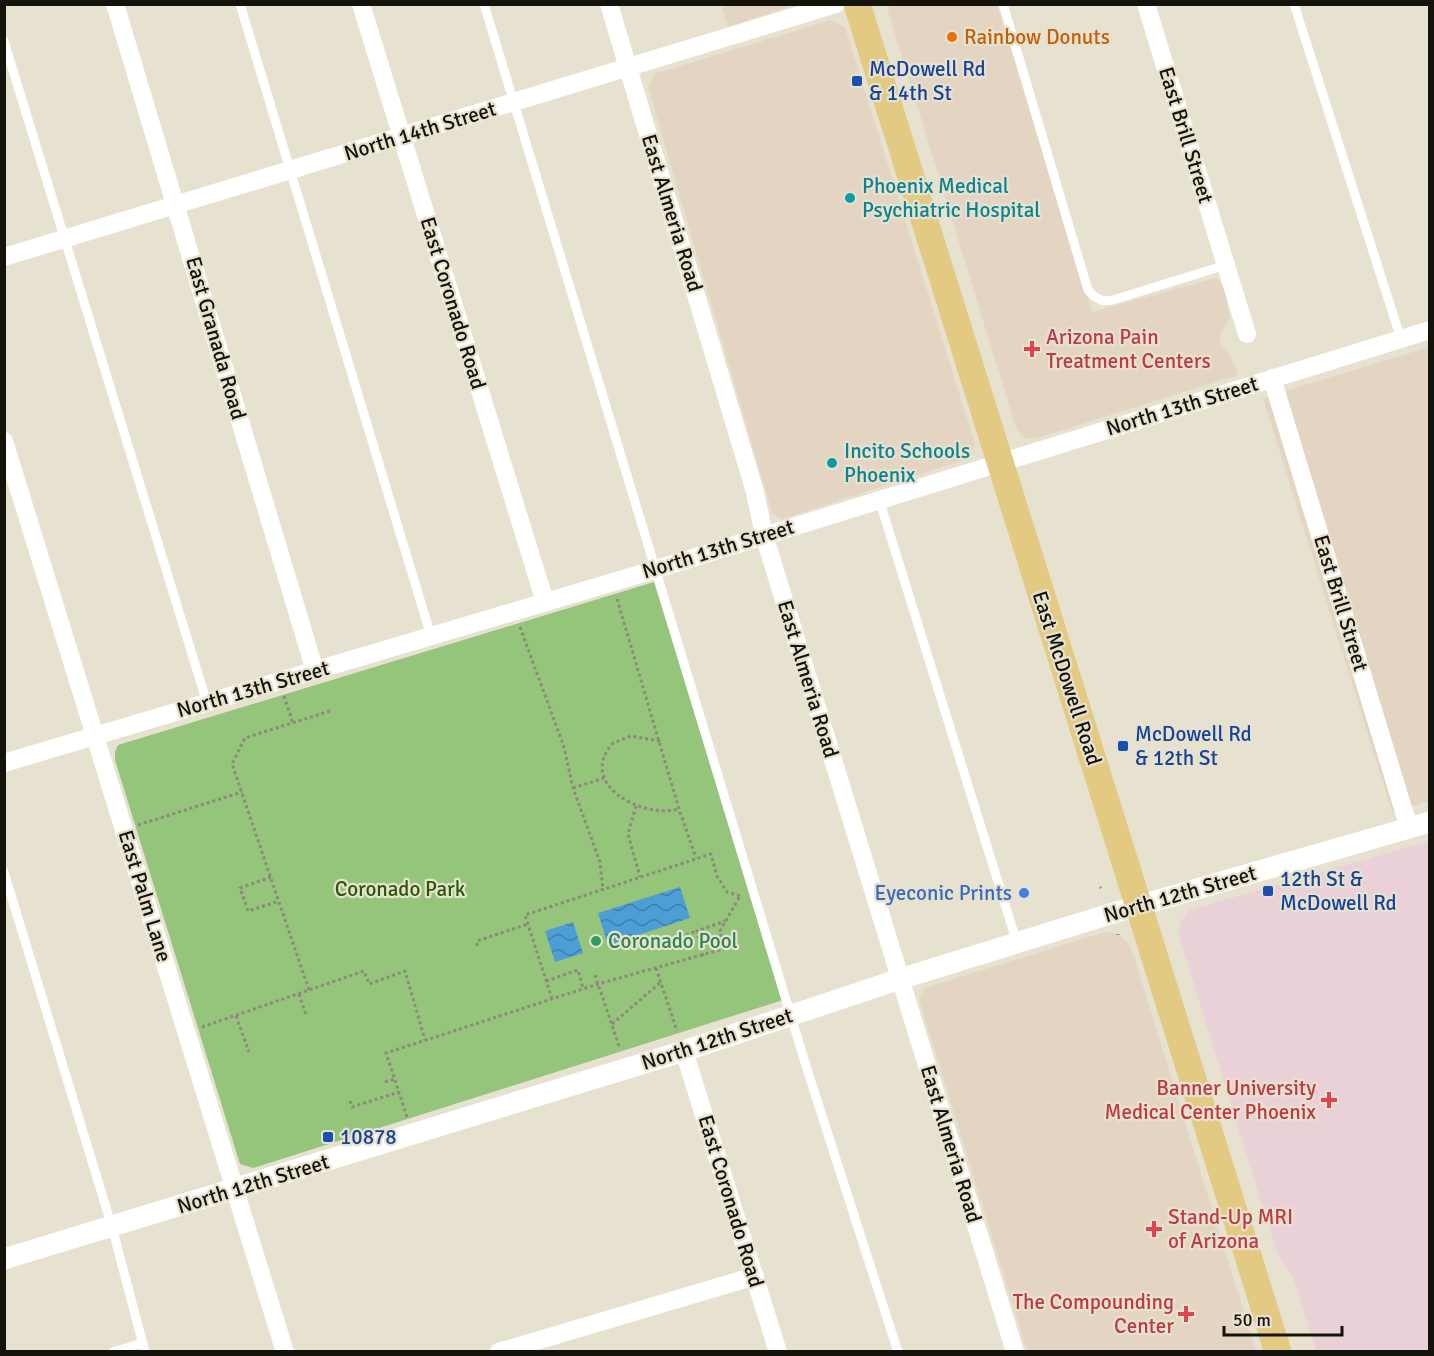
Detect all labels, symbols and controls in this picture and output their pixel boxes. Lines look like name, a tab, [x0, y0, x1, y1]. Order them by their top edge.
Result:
place label: Rainbow Donuts	[964, 24, 1110, 50]
marker: Rainbow Donuts	[945, 30, 959, 44]
place label: McDowell Rd & 14th St	[869, 56, 986, 106]
street label: East Brill Street	[1153, 64, 1219, 206]
marker: McDowell Rd & 14th St	[850, 74, 864, 88]
street label: North 14th Street	[341, 96, 499, 166]
street label: East Almeria Road	[636, 131, 708, 295]
place label: Phoenix Medical Psychiatric Hospital	[862, 173, 1041, 223]
marker: Phoenix Medical Psychiatric Hospital	[843, 191, 857, 205]
street label: East Coronado Road	[414, 214, 492, 392]
street label: East Granada Road	[180, 253, 252, 423]
place label: Arizona Pain Treatment Centers	[1046, 324, 1211, 374]
marker: Arizona Pain Treatment Centers	[1023, 340, 1041, 358]
street label: North 13th Street	[1103, 371, 1261, 441]
place label: Incito Schools Phoenix	[844, 438, 970, 488]
marker: Incito Schools Phoenix	[825, 456, 839, 470]
street label: North 13th Street	[639, 514, 797, 584]
street label: East Brill Street	[1308, 532, 1374, 674]
street label: East McDowell Road	[1027, 588, 1107, 768]
street label: East Almeria Road	[772, 597, 844, 761]
street label: North 13th Street	[174, 655, 332, 723]
place label: McDowell Rd & 12th St	[1135, 721, 1252, 771]
marker: McDowell Rd & 12th St	[1116, 739, 1130, 753]
street label: East Palm Lane	[113, 827, 177, 965]
street label: North 12th Street	[1101, 860, 1259, 928]
place label: 12th St & McDowell Rd	[1280, 866, 1397, 916]
park label: Coronado Park	[335, 876, 466, 902]
place label: Eyeconic Prints	[875, 880, 1012, 906]
marker: 12th St & McDowell Rd	[1261, 884, 1275, 898]
marker: Eyeconic Prints	[1017, 886, 1031, 900]
place label: Coronado Pool	[608, 928, 738, 954]
marker: Coronado Pool	[589, 934, 603, 948]
street label: North 12th Street	[638, 1002, 796, 1076]
street label: East Almeria Road	[915, 1062, 987, 1226]
place label: Banner University Medical Center Phoenix	[1104, 1075, 1316, 1125]
marker: Banner University Medical Center Phoenix	[1320, 1091, 1338, 1109]
street label: East Coronado Road	[692, 1112, 770, 1290]
place label: 10878	[340, 1124, 397, 1150]
marker: 10878	[321, 1130, 335, 1144]
street label: North 12th Street	[174, 1149, 332, 1219]
place label: Stand-Up MRI of Arizona	[1168, 1204, 1293, 1254]
marker: Stand-Up MRI of Arizona	[1145, 1220, 1163, 1238]
place label: The Compounding Center	[1013, 1289, 1174, 1339]
scale bar	[1224, 1299, 1342, 1337]
marker: The Compounding Center	[1179, 1307, 1193, 1321]
text: 50 m	[1233, 1309, 1271, 1331]

